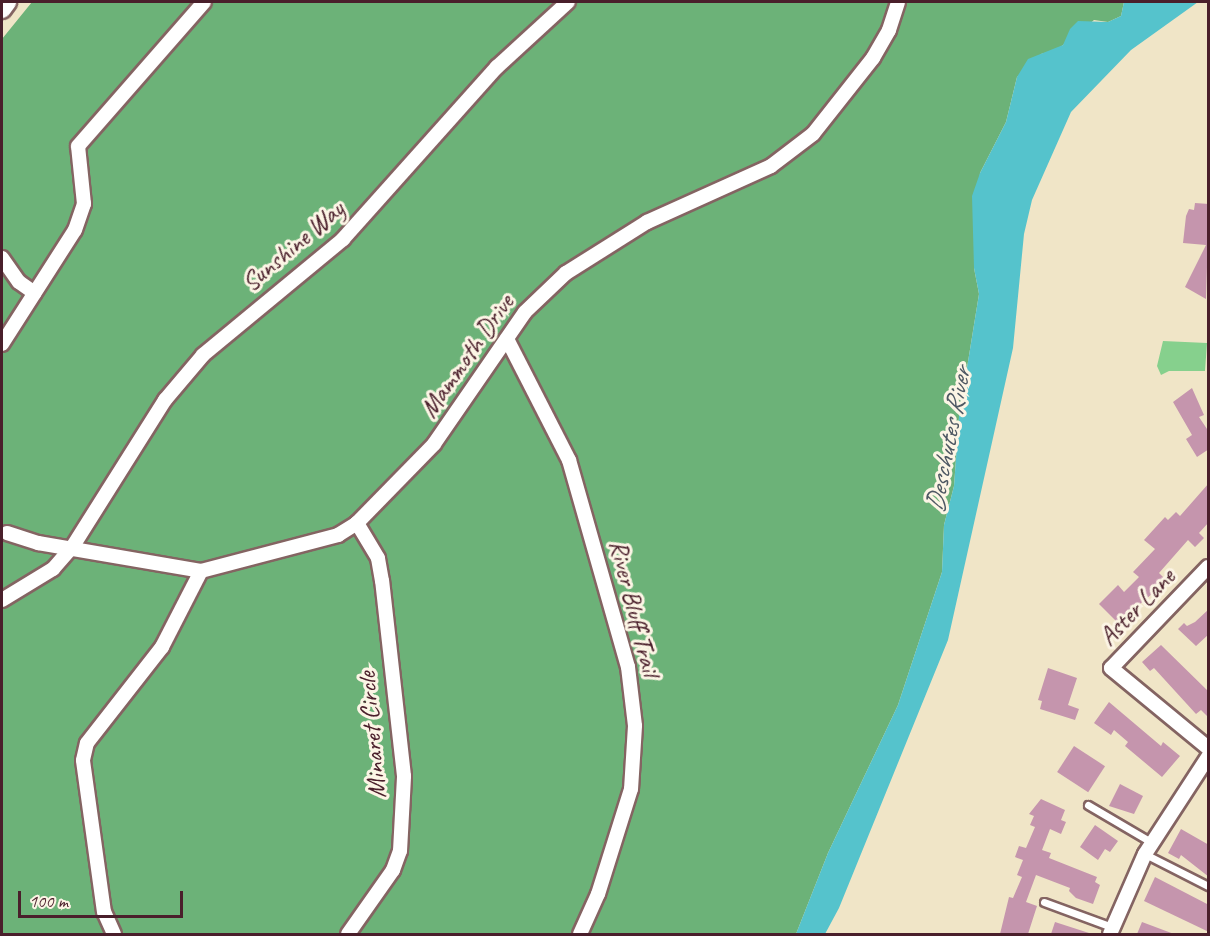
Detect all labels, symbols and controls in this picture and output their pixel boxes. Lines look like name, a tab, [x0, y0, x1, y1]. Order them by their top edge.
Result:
street label: Sunshine Way	[236, 194, 350, 298]
street label: Mammoth Drive	[413, 288, 521, 424]
water label: Deschutes River	[918, 365, 978, 515]
street label: River Bluff Trail	[602, 537, 666, 679]
street label: Aster Lane	[1092, 561, 1182, 653]
street label: Minaret Circle	[351, 670, 393, 800]
scale bar	[21, 879, 186, 917]
text: 100 m	[29, 890, 68, 912]

